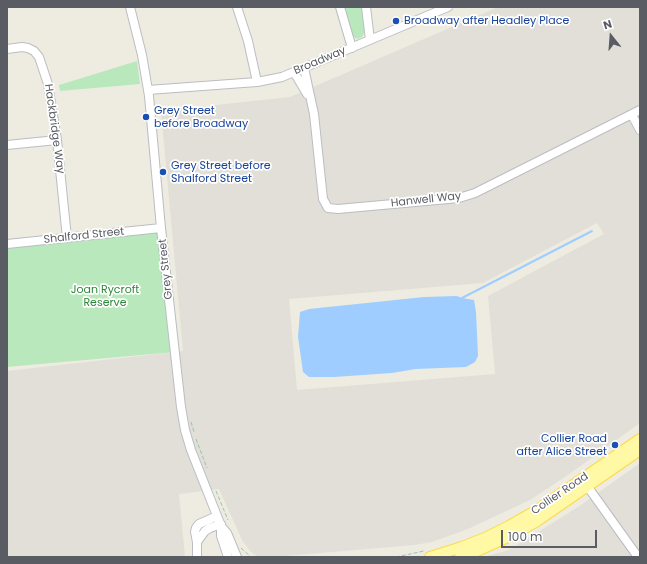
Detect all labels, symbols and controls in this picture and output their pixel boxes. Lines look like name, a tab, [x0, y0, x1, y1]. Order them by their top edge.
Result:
place label: Broadway after Headley Place	[404, 14, 569, 28]
marker: Broadway after Headley Place	[391, 16, 401, 26]
north arrow	[591, 16, 631, 56]
text: N	[601, 16, 614, 33]
street label: Broadway	[292, 44, 348, 78]
street label: Hackbridge Way	[41, 83, 67, 175]
place label: Grey Street before Broadway	[154, 104, 248, 130]
marker: Grey Street before Broadway	[141, 112, 151, 122]
place label: Grey Street before Shalford Street	[171, 159, 271, 185]
marker: Grey Street before Shalford Street	[158, 167, 168, 177]
street label: Hanwell Way	[390, 190, 462, 210]
street label: Shalford Street	[43, 225, 125, 247]
street label: Grey Street	[156, 238, 176, 300]
park label: Joan Rycroft Reserve	[71, 283, 139, 309]
place label: Collier Road after Alice Street	[517, 432, 607, 458]
marker: Collier Road after Alice Street	[610, 440, 620, 450]
street label: Collier Road	[529, 470, 591, 518]
scale bar	[503, 522, 599, 548]
text: 100 m	[508, 528, 542, 545]

